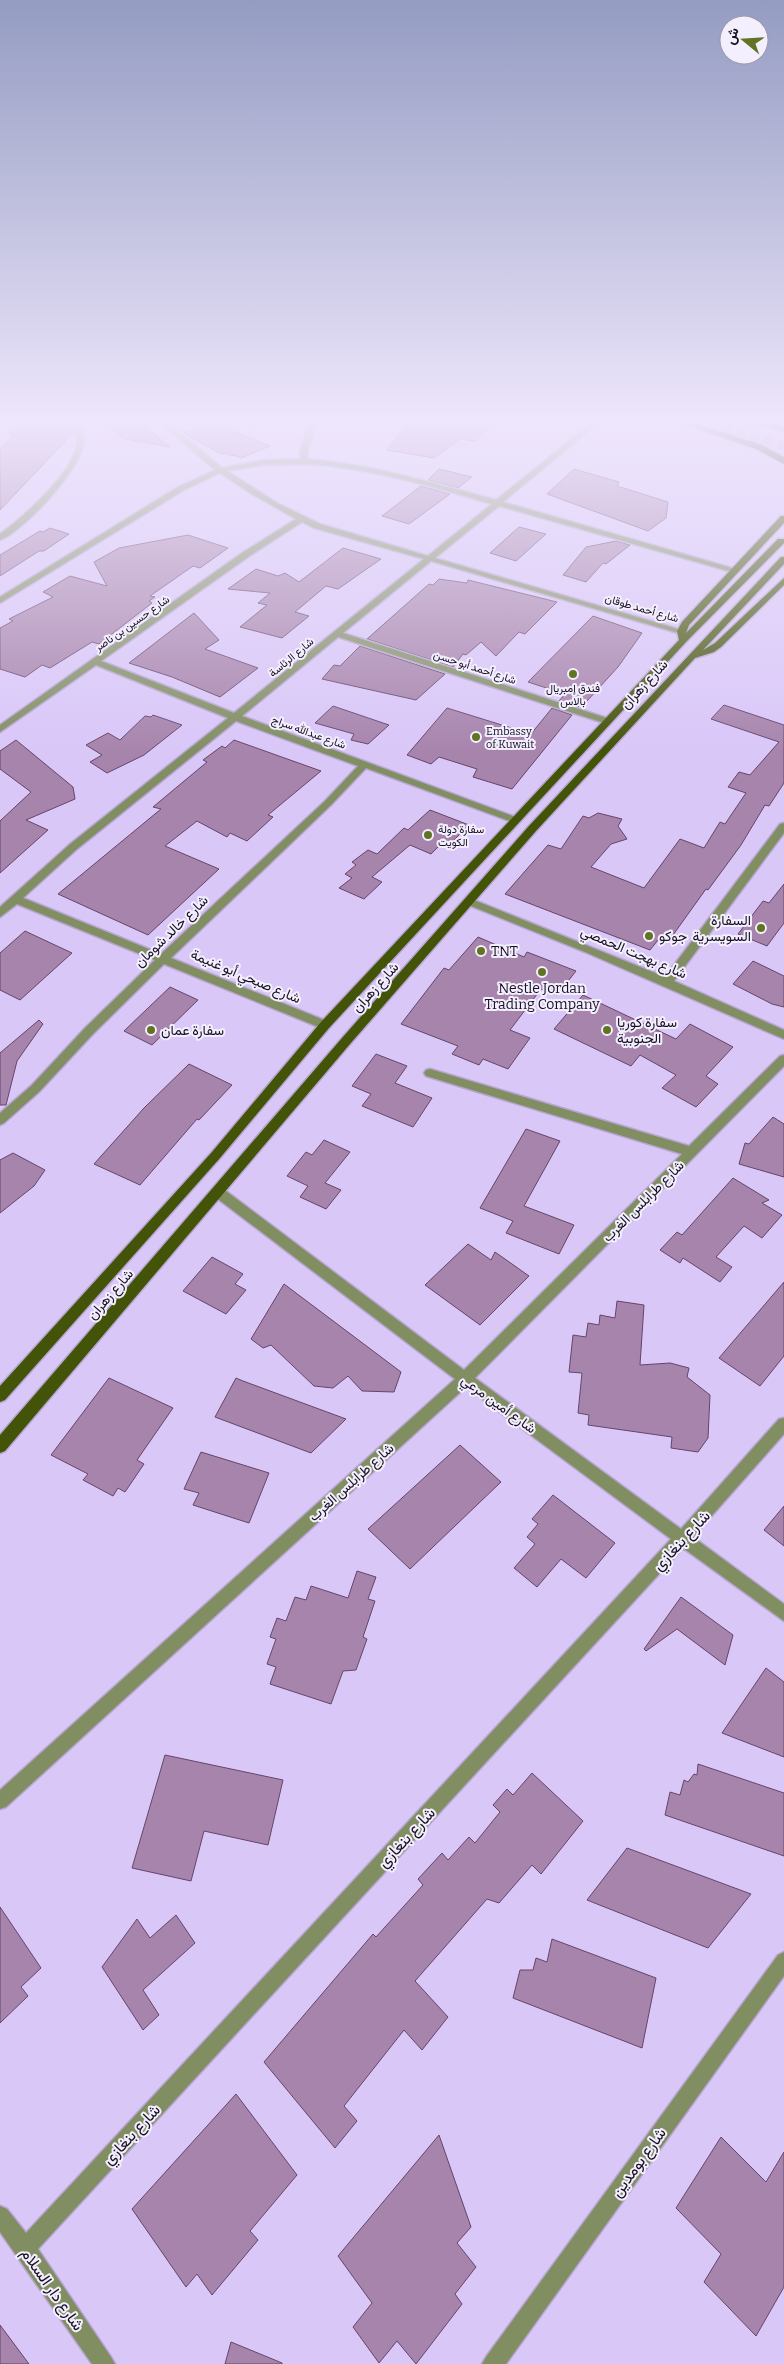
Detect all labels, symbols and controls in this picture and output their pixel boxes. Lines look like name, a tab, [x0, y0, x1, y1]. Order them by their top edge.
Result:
north arrow	[719, 15, 769, 65]
text: ش	[721, 25, 743, 47]
street label: شارع أحمد طوقان	[603, 592, 680, 626]
street label: شارع حسين بن ناصر	[92, 593, 173, 655]
street label: شارع الرئاسة	[266, 635, 317, 681]
street label: شارع أحمد أبو حسن	[432, 648, 518, 688]
street label: شارع زهران	[617, 656, 673, 714]
marker: فندق إمبريال بالاس	[567, 668, 579, 680]
place label: فندق إمبريال بالاس	[546, 682, 600, 708]
street label: شارع عبدالله سراج	[270, 713, 348, 753]
place label: Embassy of Kuwait	[486, 725, 534, 751]
marker: Embassy of Kuwait	[470, 731, 482, 743]
place label: سفارة دولة الكويت	[438, 823, 485, 849]
marker: سفارة دولة الكويت	[422, 829, 434, 841]
street label: شارع خالد شومان	[131, 892, 213, 972]
place label: السفارة السويسرية	[692, 912, 751, 945]
street label: شارع بهجت الحمصي	[577, 922, 689, 985]
marker: السفارة السويسرية	[755, 922, 767, 934]
place label: جوكو	[659, 928, 687, 945]
marker: جوكو	[643, 930, 655, 942]
place label: TNT	[491, 943, 518, 960]
marker: TNT	[475, 945, 487, 957]
street label: شارع صبحي أبو غنيمة	[187, 946, 303, 1010]
street label: شارع زهران	[348, 959, 404, 1017]
marker: Nestle Jordan Trading Company	[536, 966, 548, 978]
place label: Nestle Jordan Trading Company	[484, 980, 600, 1013]
place label: سفارة كوريا الجنوبية	[617, 1014, 677, 1047]
place label: سفارة عمان	[161, 1022, 224, 1039]
marker: سفارة عمان	[145, 1024, 157, 1036]
marker: سفارة كوريا الجنوبية	[601, 1024, 613, 1036]
street label: شارع طرابلس الغرب	[599, 1157, 689, 1247]
street label: شارع زهران	[84, 1266, 138, 1324]
street label: شارع أمين مرعي	[456, 1372, 539, 1440]
street label: شارع طرابلس الغرب	[305, 1440, 399, 1526]
street label: شارع بنغازي	[649, 1506, 717, 1577]
street label: شارع بنغازي	[374, 1803, 442, 1874]
street label: شارع بنغازي	[99, 2100, 167, 2171]
street label: شارع بومدين	[607, 2124, 672, 2202]
street label: شارع دار السلام	[16, 2244, 88, 2335]

